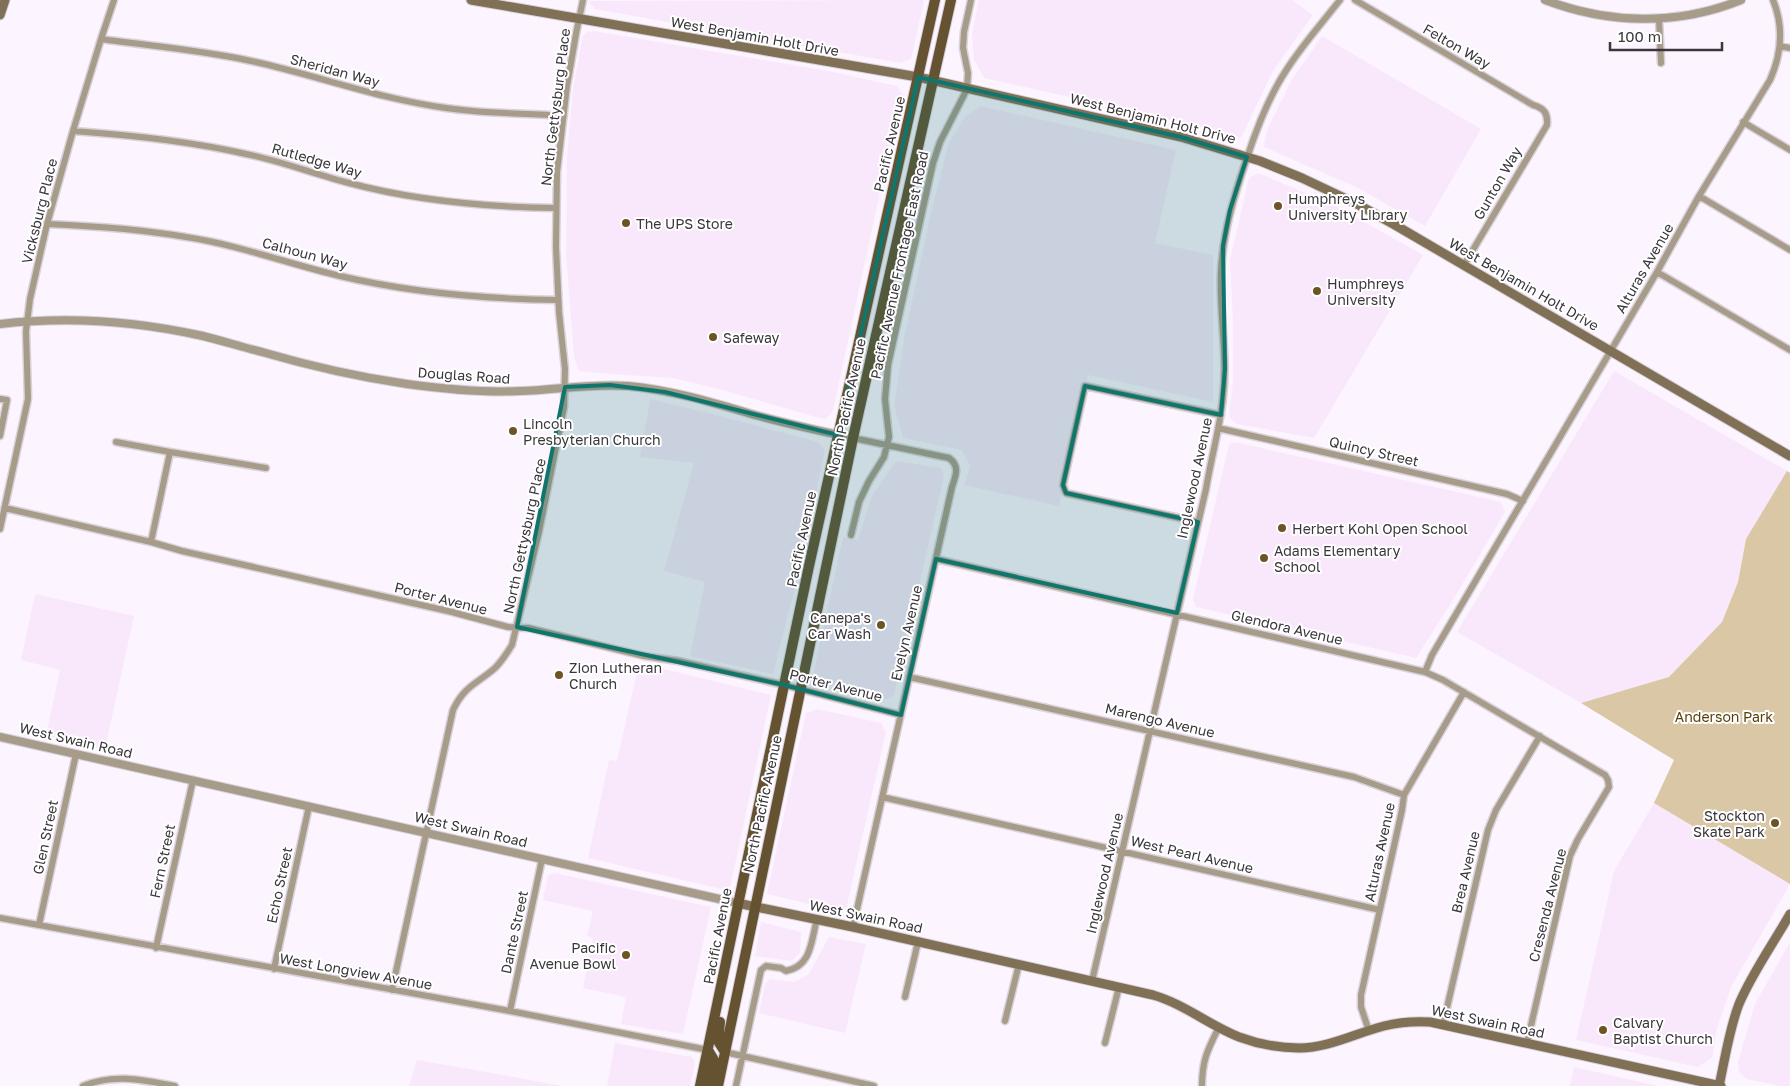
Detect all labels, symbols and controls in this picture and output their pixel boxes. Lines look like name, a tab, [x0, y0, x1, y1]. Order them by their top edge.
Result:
street label: West Benjamin Holt Drive	[670, 13, 840, 59]
street label: Felton Way	[1420, 20, 1494, 72]
scale bar	[1610, 20, 1722, 52]
street label: North Gettysburg Place	[537, 27, 573, 187]
text: 100 m	[1618, 27, 1661, 45]
street label: Sheridan Way	[288, 50, 382, 90]
street label: West Benjamin Holt Drive	[1068, 89, 1238, 147]
street label: Pacific Avenue	[870, 94, 908, 194]
street label: Rutledge Way	[270, 139, 364, 181]
street label: Gunton Way	[1469, 143, 1525, 222]
street label: Pacific Avenue Frontage East Road	[867, 149, 931, 381]
street label: Vicksburg Place	[18, 157, 60, 265]
place label: Humphreys University Library	[1288, 190, 1408, 223]
marker: Humphreys University Library	[1272, 200, 1284, 212]
place label: The UPS Store	[636, 215, 733, 232]
marker: The UPS Store	[620, 217, 632, 229]
street label: Alturas Avenue	[1611, 220, 1677, 316]
street label: Calhoun Way	[260, 233, 350, 273]
street label: West Benjamin Holt Drive	[1446, 234, 1602, 334]
place label: Humphreys University	[1327, 275, 1404, 308]
marker: Humphreys University	[1311, 285, 1323, 297]
place label: Safeway	[723, 329, 780, 346]
marker: Safeway	[707, 331, 719, 343]
street label: North Pacific Avenue	[823, 337, 869, 477]
street label: Douglas Road	[417, 363, 511, 387]
place label: Lincoln Presbyterian Church	[523, 415, 661, 448]
street label: Inglewood Avenue	[1173, 416, 1215, 540]
marker: Lincoln Presbyterian Church	[507, 425, 519, 437]
street label: Quincy Street	[1328, 432, 1420, 470]
street label: North Gettysburg Place	[499, 457, 549, 615]
street label: Pacific Avenue	[783, 489, 819, 589]
place label: Herbert Kohl Open School	[1292, 520, 1468, 537]
marker: Herbert Kohl Open School	[1276, 522, 1288, 534]
place label: Adams Elementary School	[1274, 542, 1400, 575]
marker: Adams Elementary School	[1258, 552, 1270, 564]
street label: Porter Avenue	[393, 578, 489, 618]
street label: Evelyn Avenue	[887, 584, 925, 682]
street label: Glendora Avenue	[1229, 606, 1345, 648]
place label: Canepa's Car Wash	[808, 609, 871, 642]
marker: Canepa's Car Wash	[875, 619, 887, 631]
place label: Zion Lutheran Church	[569, 659, 662, 692]
street label: Porter Avenue	[788, 665, 884, 705]
marker: Zion Lutheran Church	[553, 669, 565, 681]
street label: Marengo Avenue	[1104, 699, 1216, 741]
park label: Anderson Park	[1675, 708, 1773, 725]
street label: West Swain Road	[18, 719, 134, 761]
street label: North Pacific Avenue	[739, 734, 785, 874]
street label: Glen Street	[29, 798, 61, 876]
street label: Alturas Avenue	[1360, 801, 1398, 903]
place label: Stockton Skate Park	[1693, 807, 1765, 840]
street label: West Swain Road	[413, 808, 529, 850]
street label: Inglewood Avenue	[1082, 811, 1126, 935]
marker: Stockton Skate Park	[1769, 817, 1781, 829]
street label: Fern Street	[146, 822, 178, 900]
street label: Brea Avenue	[1447, 829, 1483, 915]
street label: West Pearl Avenue	[1129, 832, 1255, 876]
street label: Echo Street	[263, 845, 295, 925]
street label: Cresenda Avenue	[1525, 846, 1569, 964]
street label: Pacific Avenue	[699, 886, 735, 986]
street label: Dante Street	[497, 889, 531, 975]
street label: West Swain Road	[808, 896, 924, 936]
place label: Pacific Avenue Bowl	[530, 939, 616, 972]
street label: West Longview Avenue	[278, 949, 434, 993]
marker: Pacific Avenue Bowl	[620, 949, 632, 961]
street label: West Swain Road	[1430, 1001, 1546, 1041]
place label: Calvary Baptist Church	[1613, 1014, 1713, 1047]
marker: Calvary Baptist Church	[1597, 1024, 1609, 1036]

